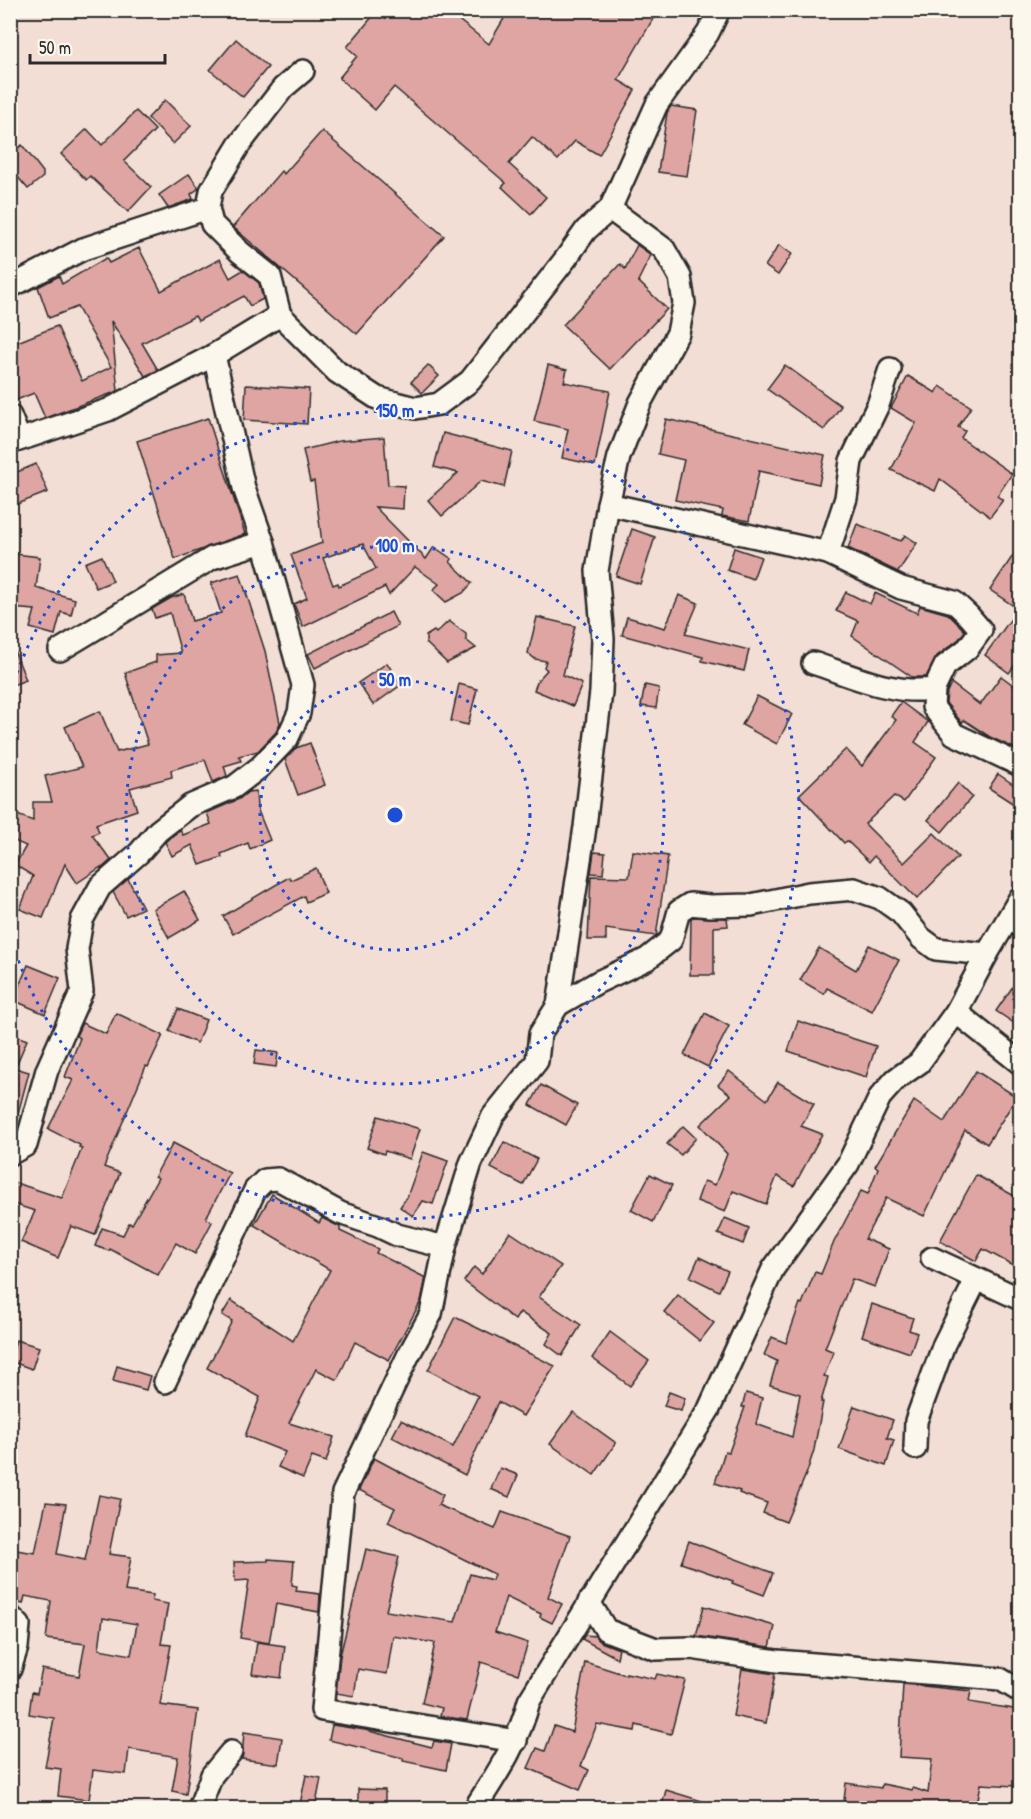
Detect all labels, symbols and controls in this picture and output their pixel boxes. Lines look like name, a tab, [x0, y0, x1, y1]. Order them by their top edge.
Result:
scale bar	[30, 27, 165, 65]
text: 50 m	[39, 35, 71, 60]
text: 150 m	[376, 398, 414, 423]
text: 100 m	[375, 533, 415, 558]
text: 50 m	[379, 667, 411, 692]
centre of rings	[385, 805, 405, 825]

